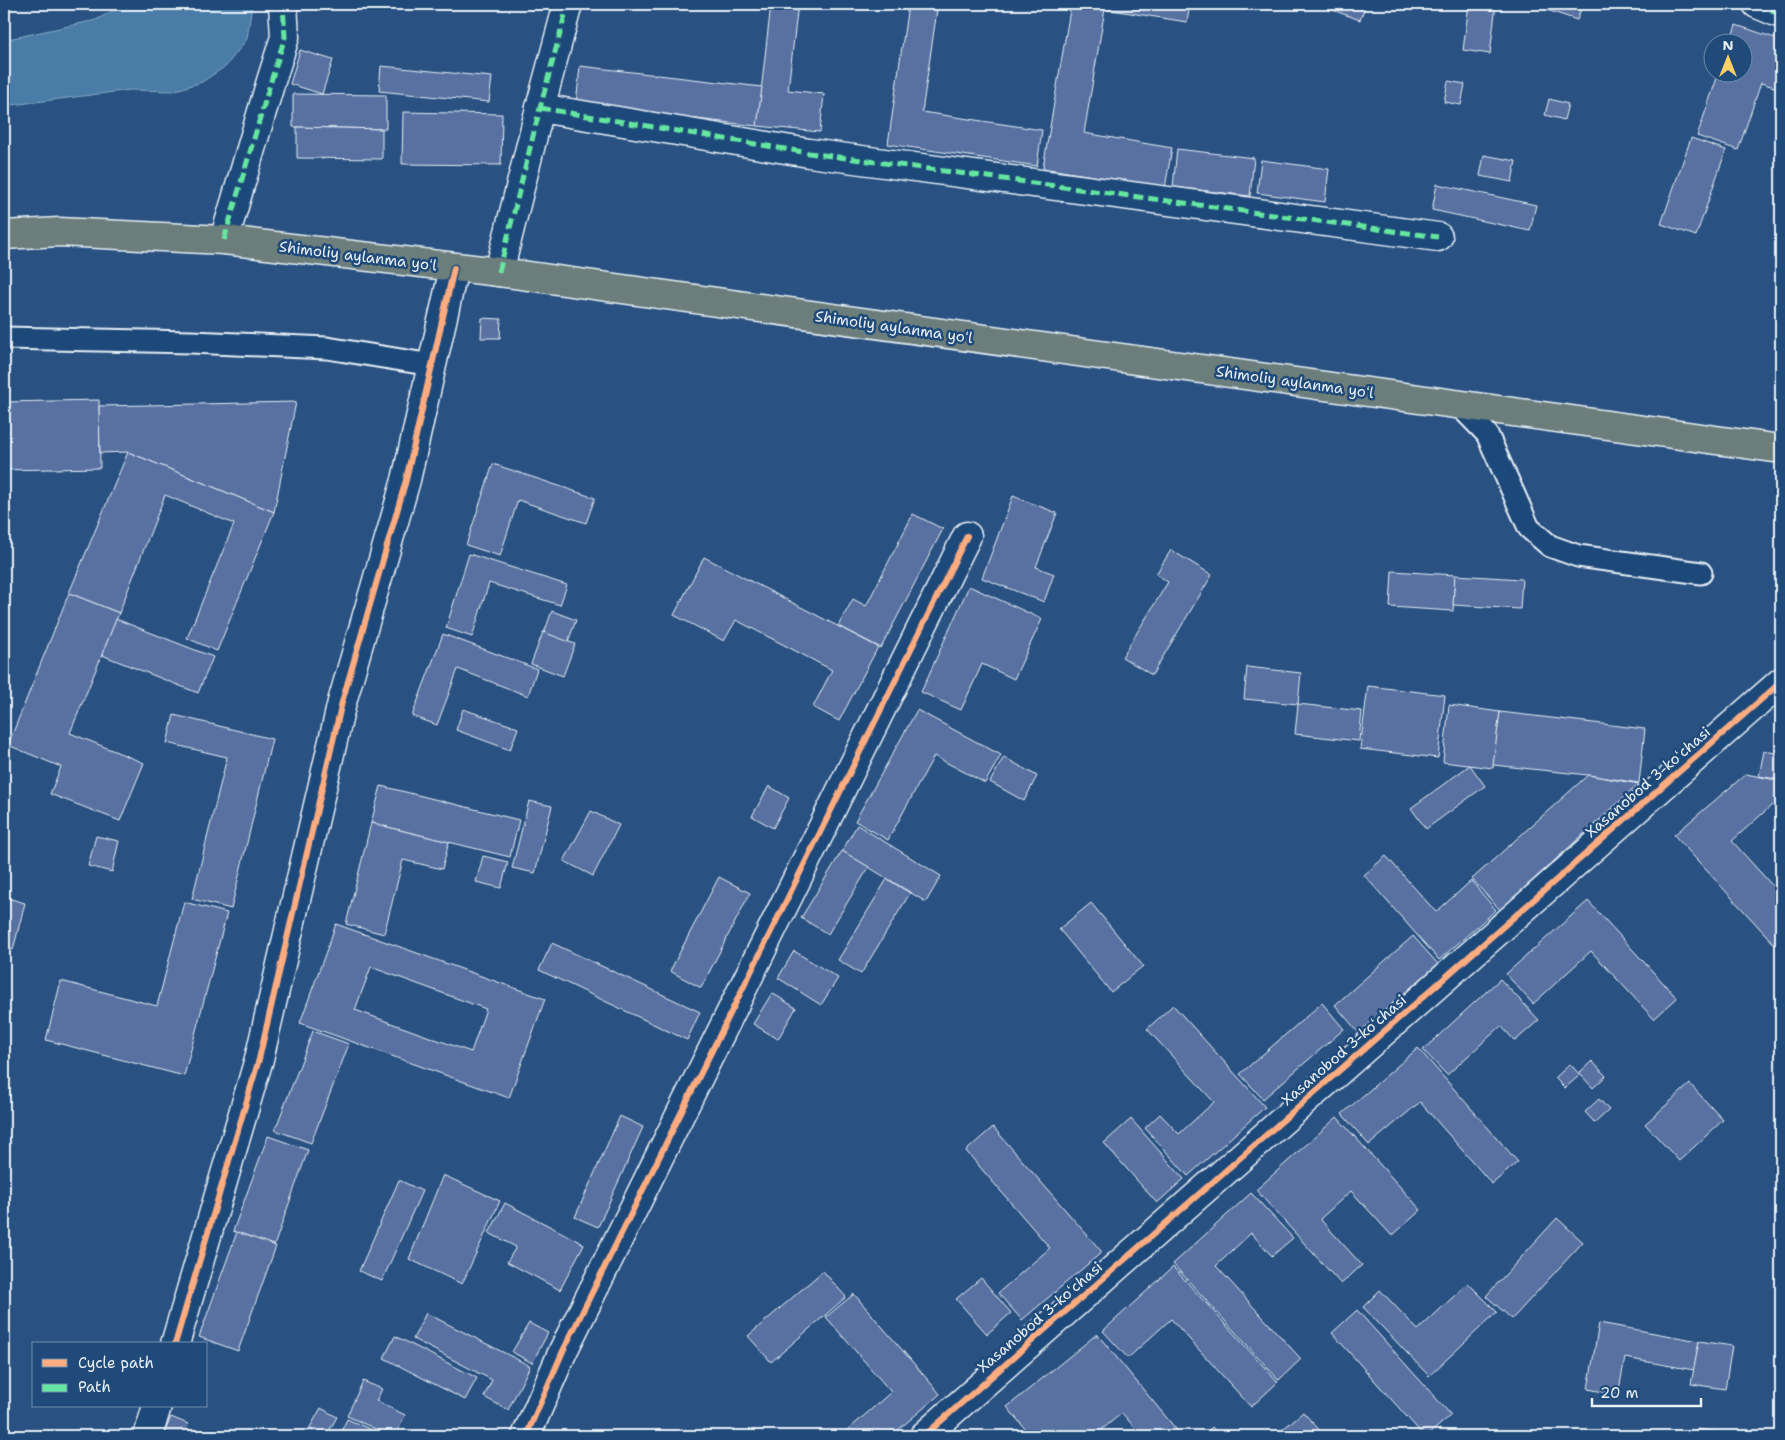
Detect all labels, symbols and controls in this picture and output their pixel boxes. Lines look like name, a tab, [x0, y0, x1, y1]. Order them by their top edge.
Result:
north arrow	[1702, 32, 1752, 82]
text: N	[1722, 36, 1734, 54]
street label: Shimoliy aylanma yoʻl	[278, 236, 439, 276]
street label: Shimoliy aylanma yoʻl	[814, 306, 975, 348]
street label: Shimoliy aylanma yoʻl	[1215, 361, 1376, 403]
street label: Xasanobod 3-koʻchasi	[1581, 722, 1715, 842]
street label: Xasanobod 3-koʻchasi	[1277, 990, 1411, 1110]
street label: Xasanobod 3-koʻchasi	[973, 1257, 1107, 1377]
legend	[32, 1342, 208, 1408]
text: Cycle path	[78, 1353, 154, 1373]
scale bar	[1592, 1375, 1701, 1407]
text: Path	[78, 1377, 111, 1397]
text: 20 m	[1600, 1383, 1639, 1403]

